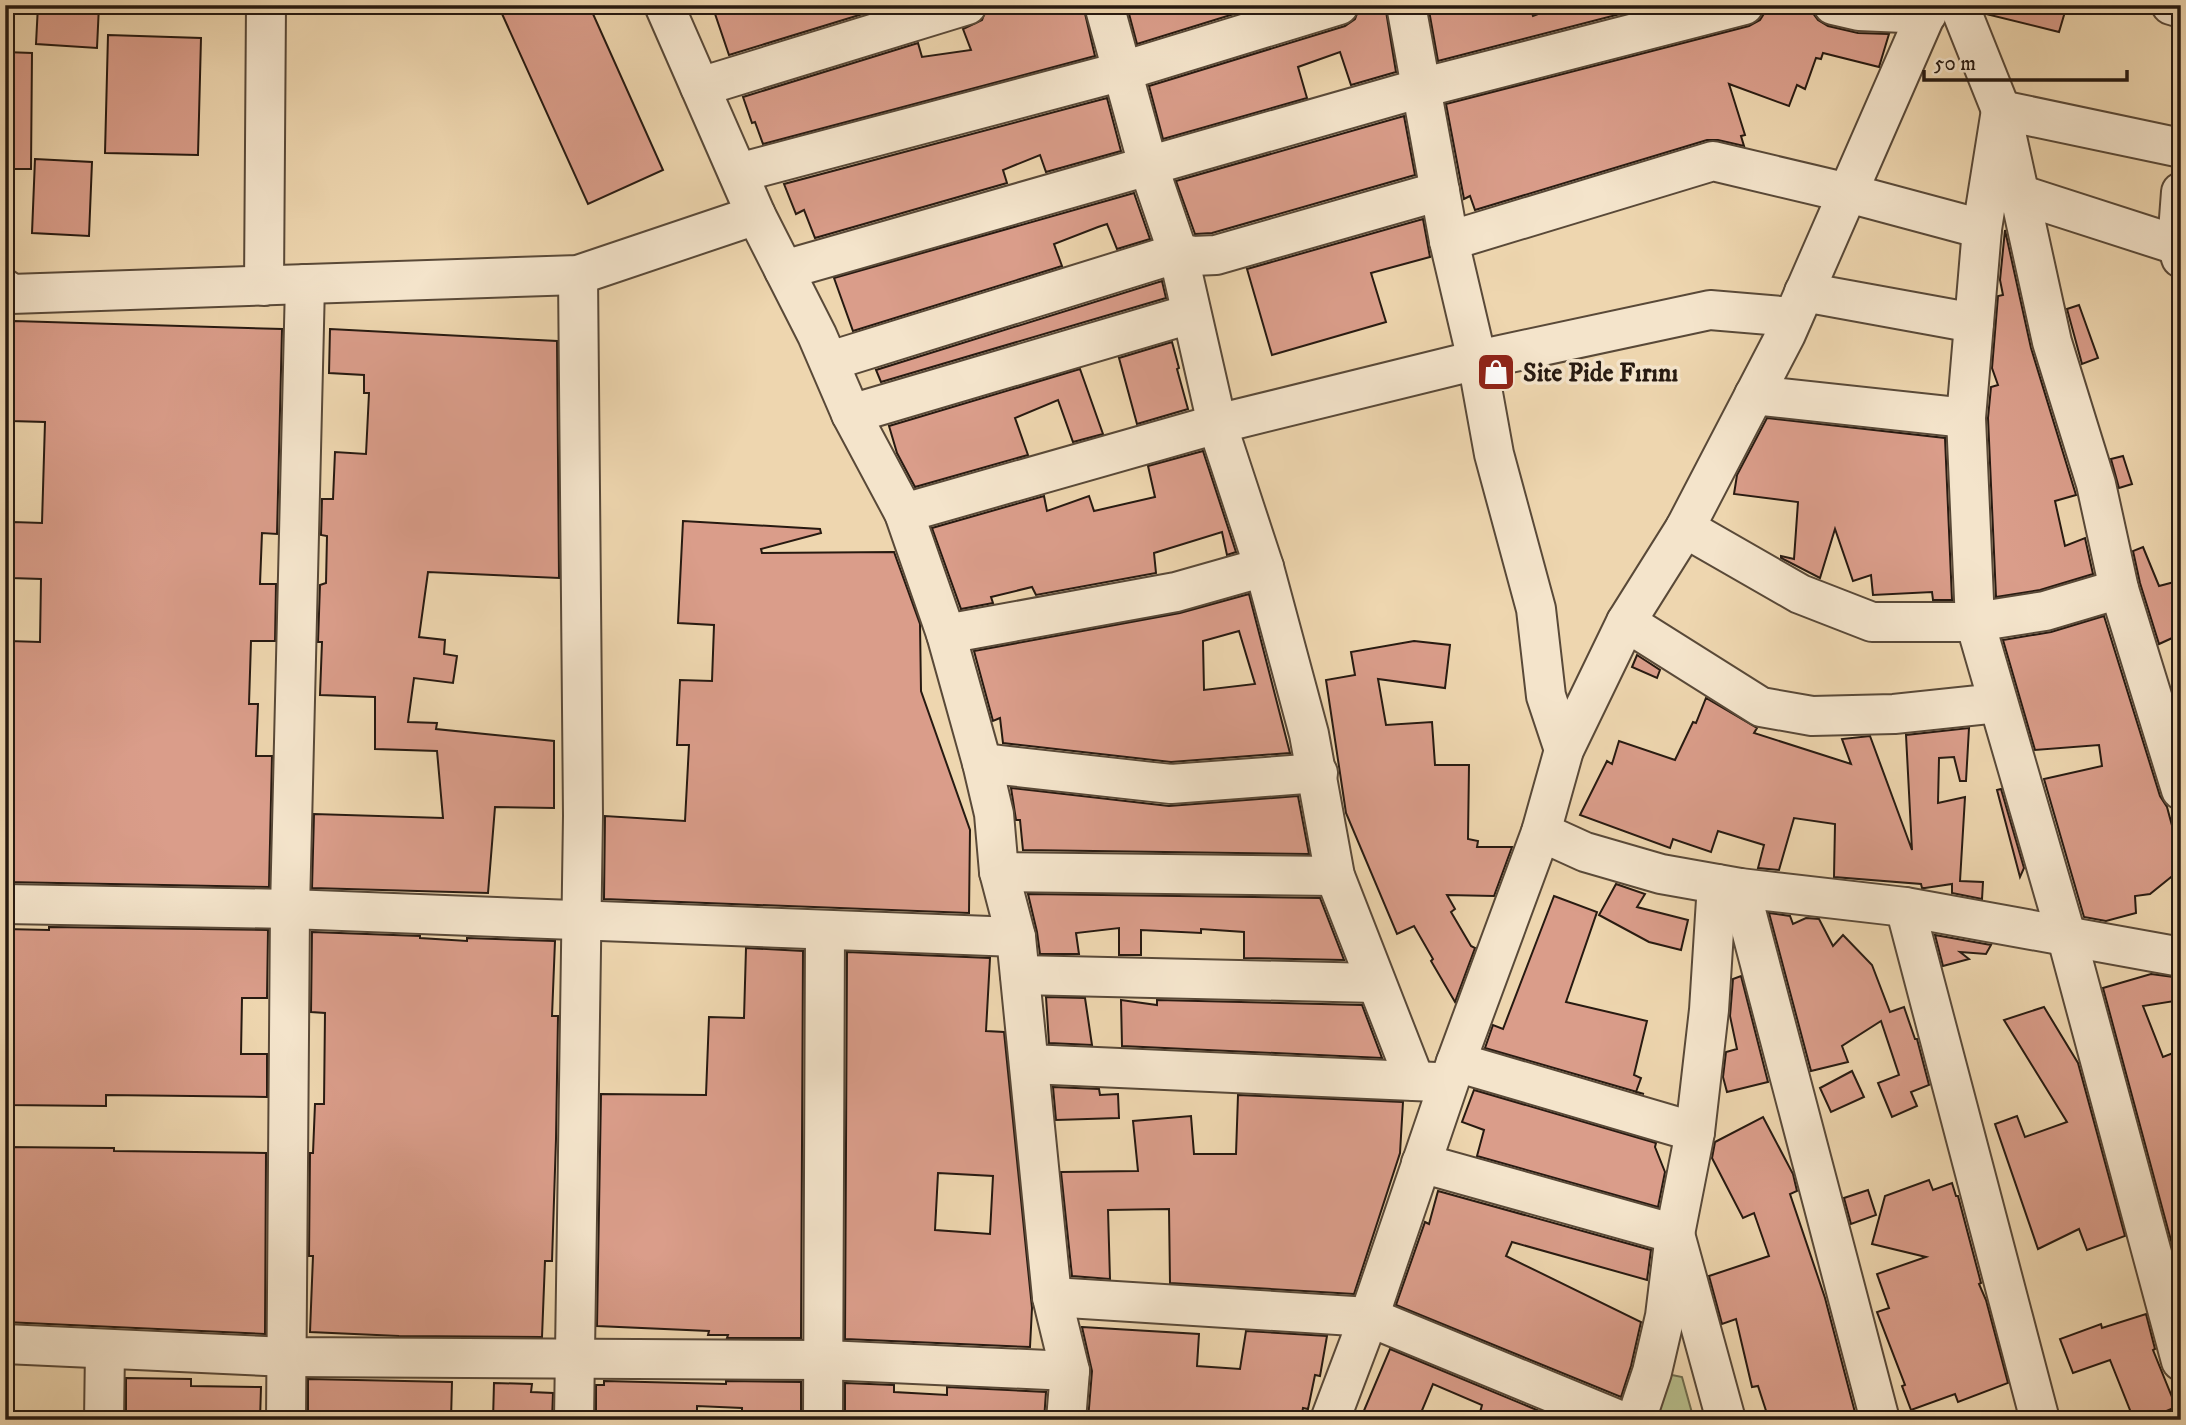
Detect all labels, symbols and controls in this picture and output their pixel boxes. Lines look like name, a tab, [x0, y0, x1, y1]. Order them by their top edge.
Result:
scale bar	[1924, 38, 2126, 82]
text: 50 m	[1934, 51, 1976, 77]
shop icon: Site Pide Fırını	[1475, 351, 1517, 393]
place label: Site Pide Fırını	[1523, 357, 1679, 390]

